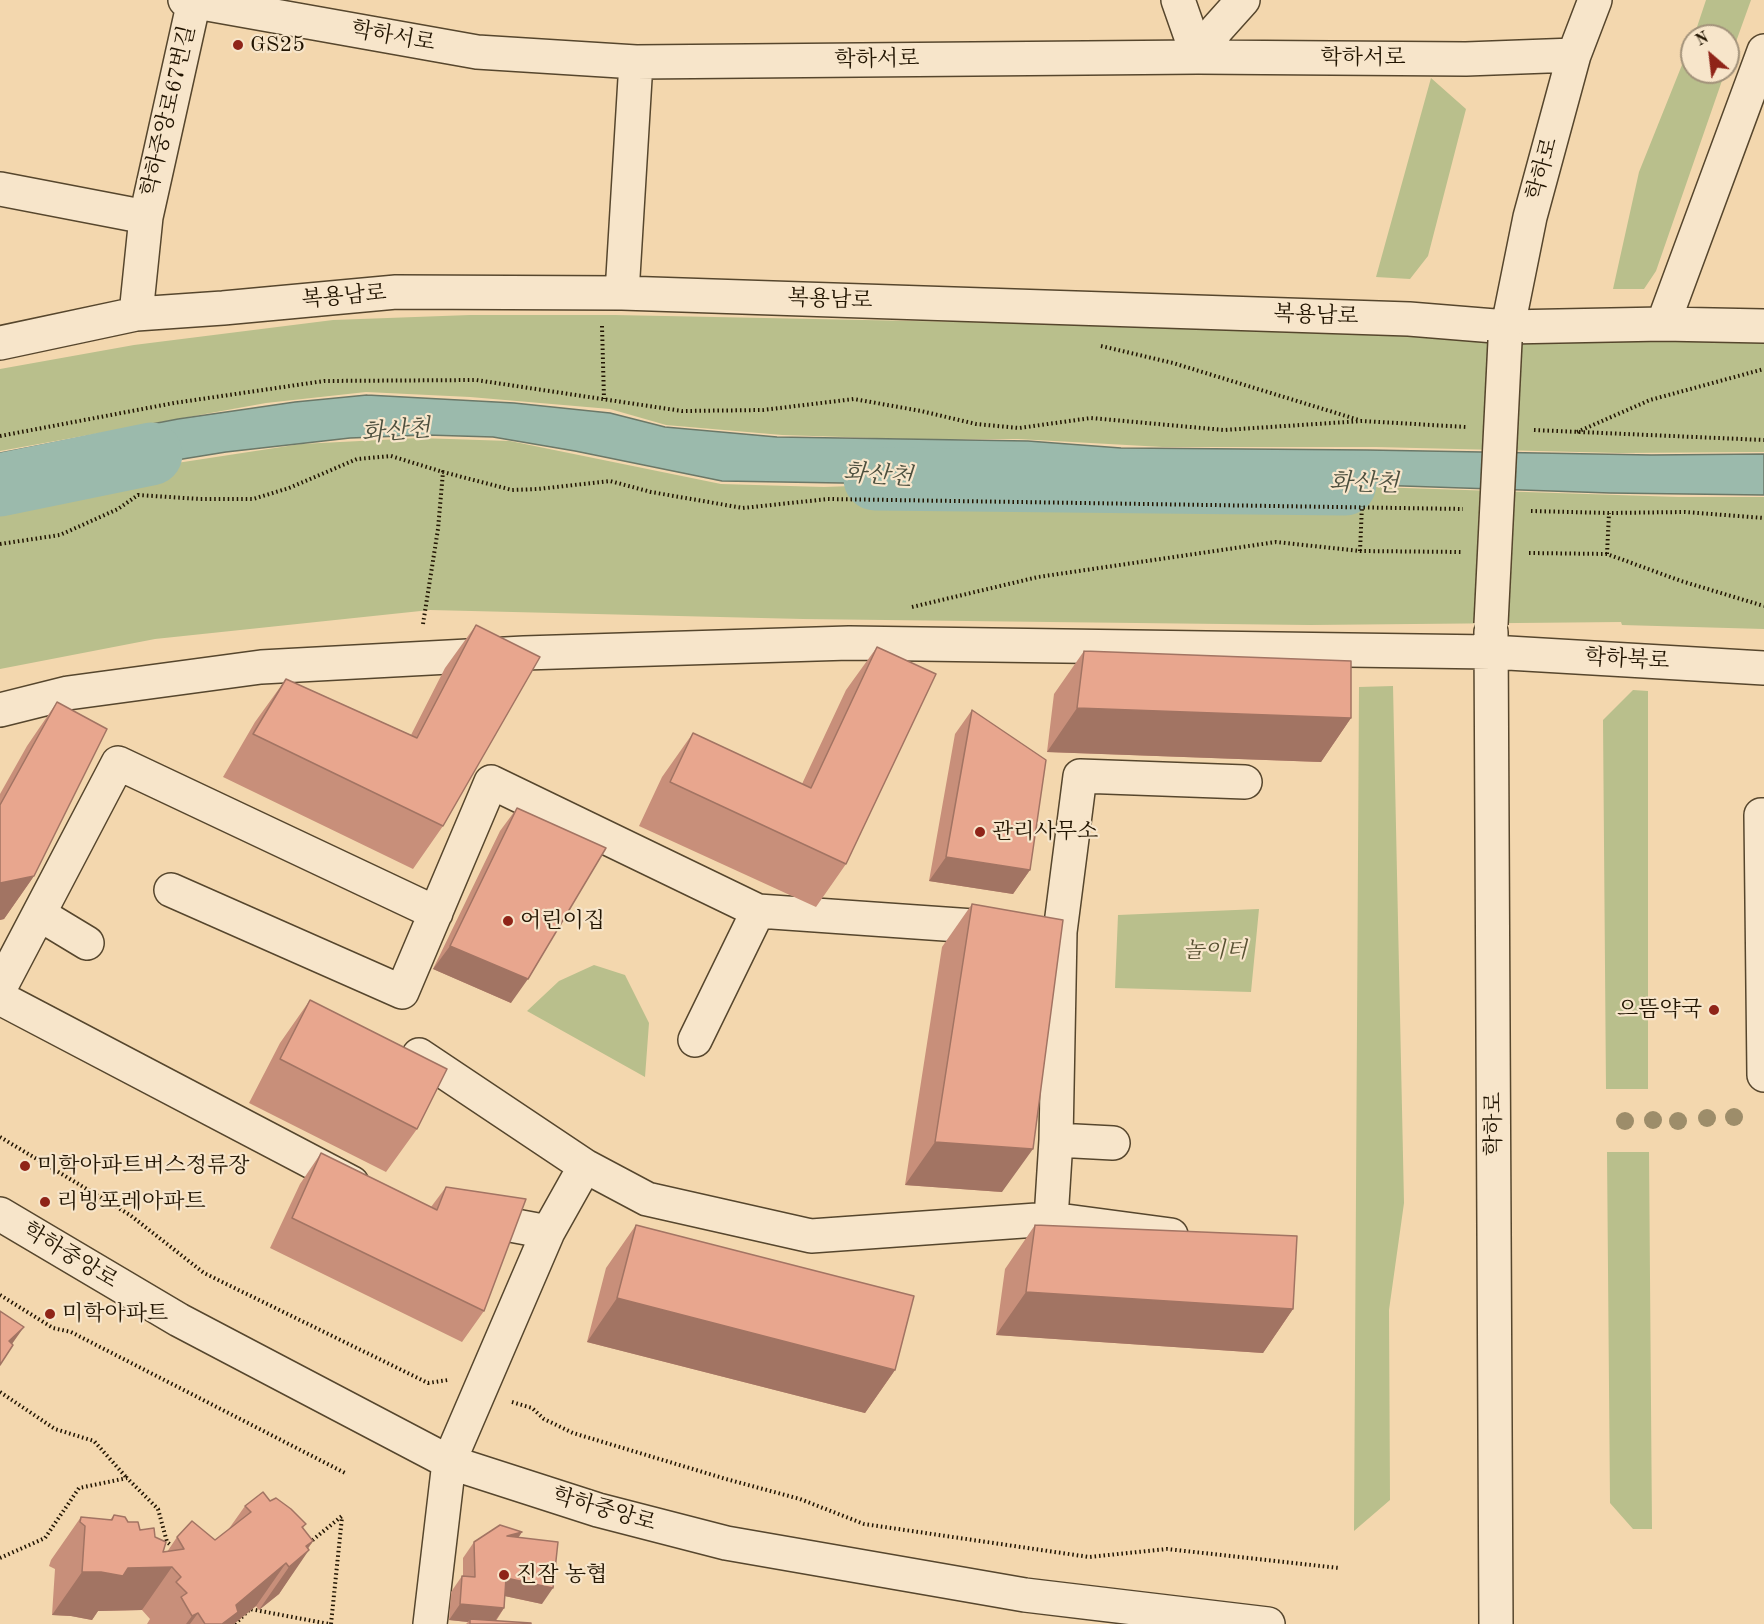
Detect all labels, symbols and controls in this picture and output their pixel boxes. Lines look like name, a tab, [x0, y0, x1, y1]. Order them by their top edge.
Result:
street label: 학하서로	[349, 17, 437, 57]
street label: 학하중앙로67번길	[137, 23, 201, 199]
north arrow	[1680, 24, 1740, 84]
text: N	[1693, 30, 1712, 50]
place label: GS25	[250, 32, 305, 58]
marker: GS25	[231, 38, 245, 52]
street label: 학하서로	[1320, 45, 1406, 71]
street label: 학하서로	[834, 46, 920, 74]
street label: 학하로	[1522, 135, 1564, 203]
street label: 복용남로	[301, 280, 387, 314]
street label: 복용남로	[787, 285, 873, 315]
street label: 복용남로	[1273, 301, 1359, 331]
water label: 화산천	[360, 415, 432, 449]
water label: 화산천	[842, 459, 914, 493]
water label: 화산천	[1329, 469, 1399, 499]
street label: 학하북로	[1584, 645, 1670, 675]
place label: 관리사무소	[992, 819, 1098, 845]
marker: 관리사무소	[973, 825, 987, 839]
place label: 어린이집	[520, 908, 605, 934]
marker: 어린이집	[501, 914, 515, 928]
park label: 놀이터	[1183, 938, 1247, 964]
place label: 으뜸약국	[1617, 997, 1702, 1023]
marker: 으뜸약국	[1707, 1003, 1721, 1017]
street label: 학하로	[1481, 1092, 1507, 1156]
place label: 미학아파트버스정류장	[37, 1153, 250, 1179]
marker: 미학아파트버스정류장	[18, 1159, 32, 1173]
place label: 리빙포레아파트	[57, 1189, 206, 1215]
marker: 리빙포레아파트	[38, 1195, 52, 1209]
street label: 학하중앙로	[18, 1217, 122, 1295]
place label: 미학아파트	[62, 1301, 168, 1327]
marker: 미학아파트	[43, 1307, 57, 1321]
street label: 학하중앙로	[549, 1483, 659, 1537]
place label: 진잠 농협	[516, 1562, 607, 1588]
marker: 진잠 농협	[497, 1568, 511, 1582]

